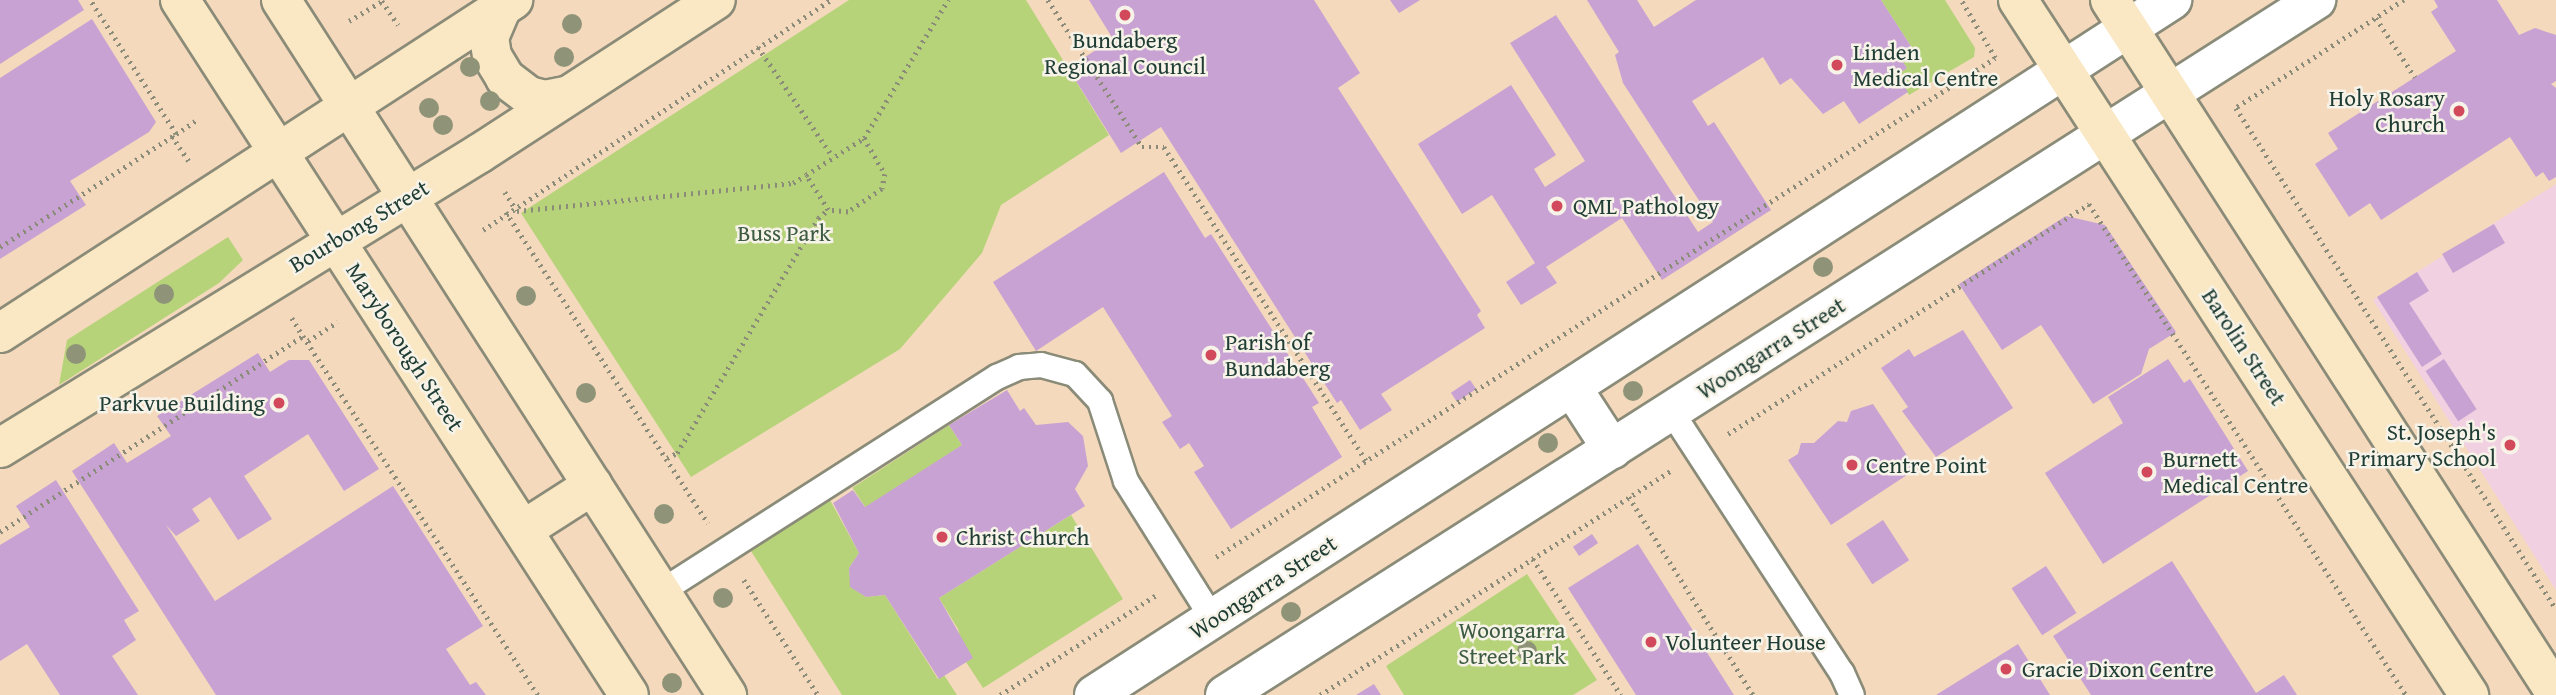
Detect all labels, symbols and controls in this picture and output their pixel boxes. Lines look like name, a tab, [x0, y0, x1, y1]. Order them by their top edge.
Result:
marker: Bundaberg Regional Council	[1117, 7, 1133, 23]
place label: Bundaberg Regional Council	[1044, 26, 1206, 80]
place label: Linden Medical Centre	[1853, 38, 1998, 92]
marker: Linden Medical Centre	[1827, 55, 1847, 75]
place label: Holy Rosary Church	[2329, 84, 2445, 138]
marker: Holy Rosary Church	[2451, 103, 2467, 119]
street label: Bourbong Street	[284, 173, 434, 279]
place label: QML Pathology	[1573, 192, 1719, 220]
marker: QML Pathology	[1547, 196, 1567, 216]
park label: Buss Park	[737, 219, 831, 247]
street label: Maryborough Street	[340, 258, 470, 436]
street label: Barolin Street	[2196, 283, 2292, 411]
street label: Woongarra Street	[1692, 291, 1850, 405]
place label: Parish of Bundaberg	[1225, 328, 1330, 382]
marker: Parish of Bundaberg	[1203, 347, 1219, 363]
place label: Parkvue Building	[99, 389, 265, 417]
marker: Parkvue Building	[271, 395, 287, 411]
place label: St. Joseph's Primary School	[2348, 418, 2496, 472]
marker: St. Joseph's Primary School	[2502, 437, 2518, 453]
place label: Burnett Medical Centre	[2163, 445, 2308, 499]
place label: Centre Point	[1866, 451, 1987, 479]
marker: Centre Point	[1844, 457, 1860, 473]
marker: Burnett Medical Centre	[2137, 462, 2157, 482]
place label: Christ Church	[956, 523, 1089, 551]
marker: Christ Church	[934, 529, 950, 545]
street label: Woongarra Street	[1184, 529, 1342, 645]
park label: Woongarra Street Park	[1458, 616, 1566, 670]
place label: Volunteer House	[1665, 628, 1826, 656]
marker: Volunteer House	[1643, 634, 1659, 650]
place label: Gracie Dixon Centre	[2022, 655, 2214, 683]
marker: Gracie Dixon Centre	[1996, 659, 2016, 679]

